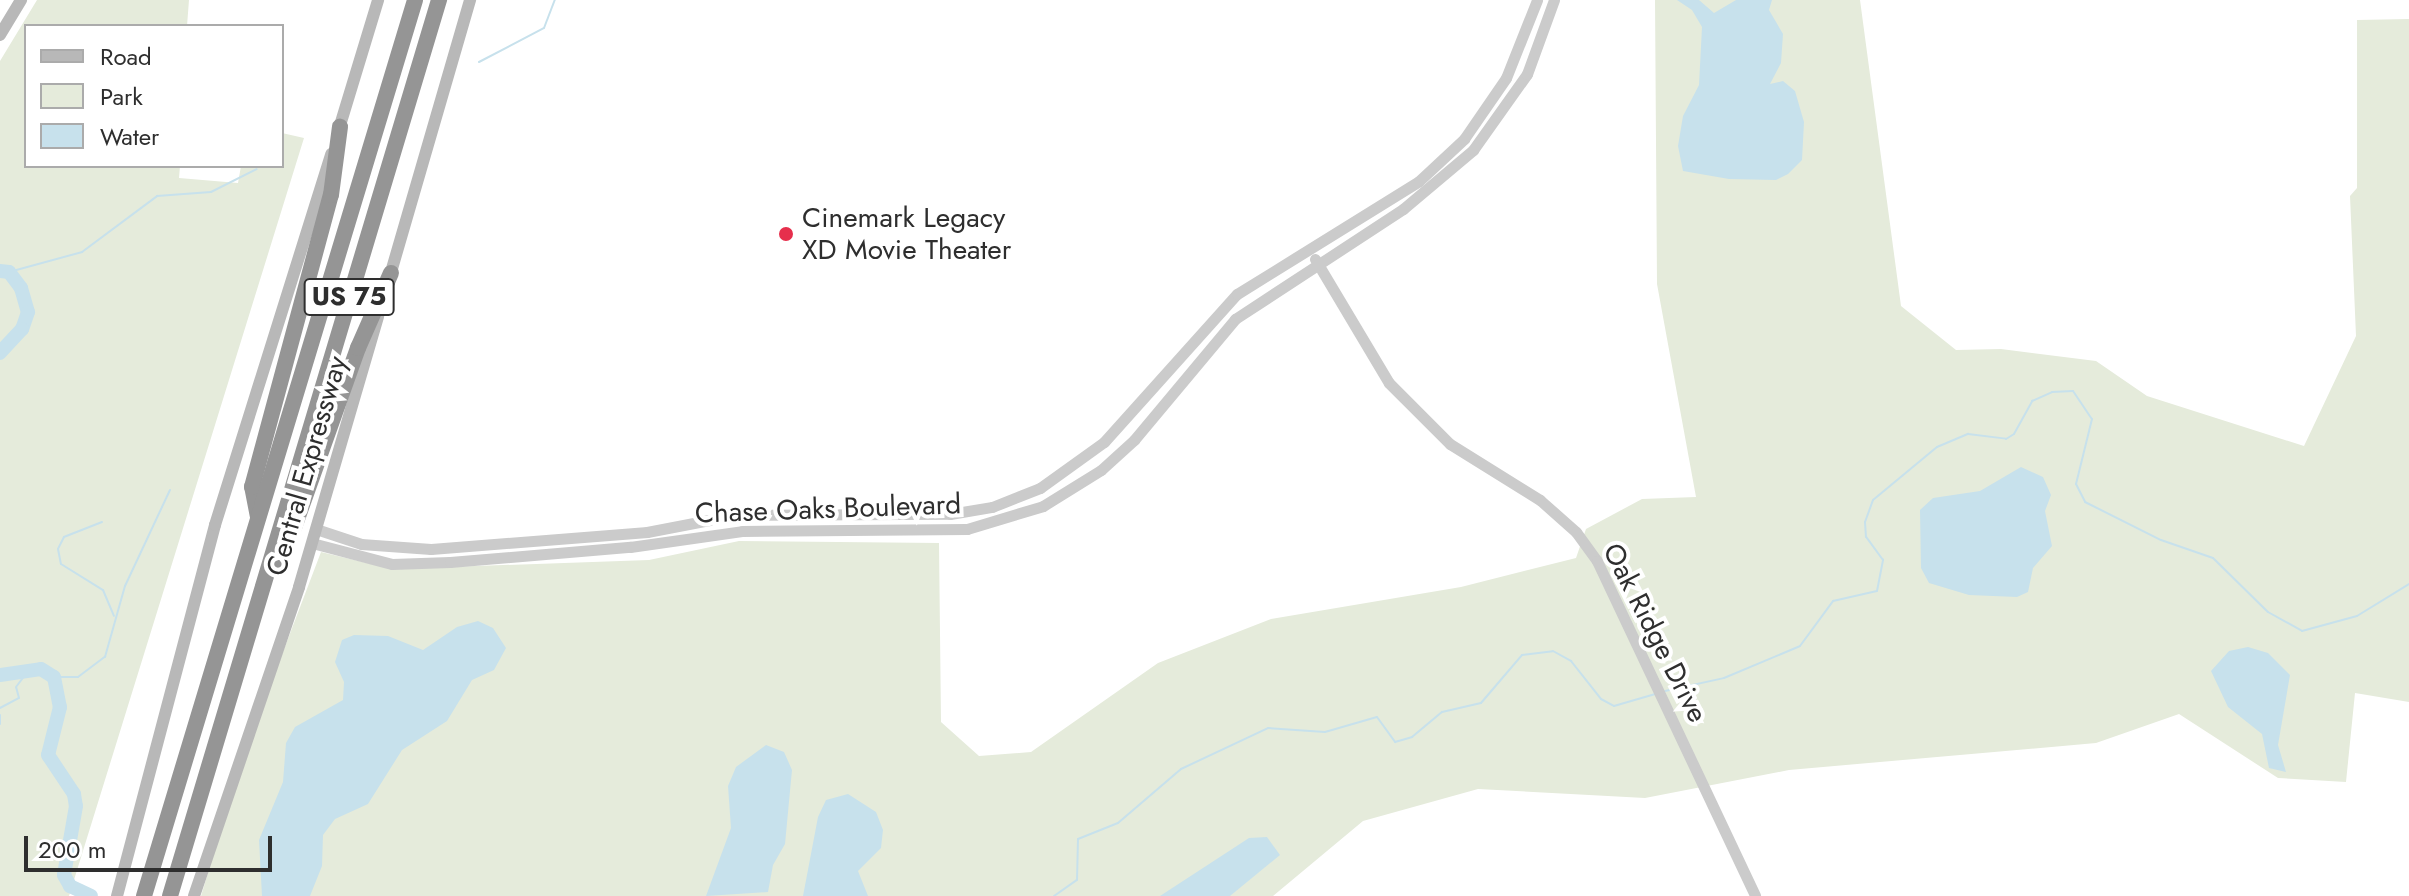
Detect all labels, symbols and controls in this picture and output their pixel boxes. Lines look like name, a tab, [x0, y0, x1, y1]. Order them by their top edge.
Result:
legend	[24, 24, 284, 168]
text: Road	[100, 39, 152, 74]
text: Park	[100, 79, 143, 114]
text: Water	[100, 119, 159, 154]
place label: Cinemark Legacy XD Movie Theater	[802, 201, 1011, 267]
marker: Cinemark Legacy XD Movie Theater	[777, 225, 795, 243]
road number: US 75	[303, 275, 395, 319]
street label: Central Expressway	[260, 352, 354, 580]
street label: Chase Oaks Boulevard	[694, 488, 962, 530]
street label: Oak Ridge Drive	[1595, 538, 1715, 728]
scale bar	[28, 820, 276, 870]
text: 200 m	[38, 832, 106, 867]

